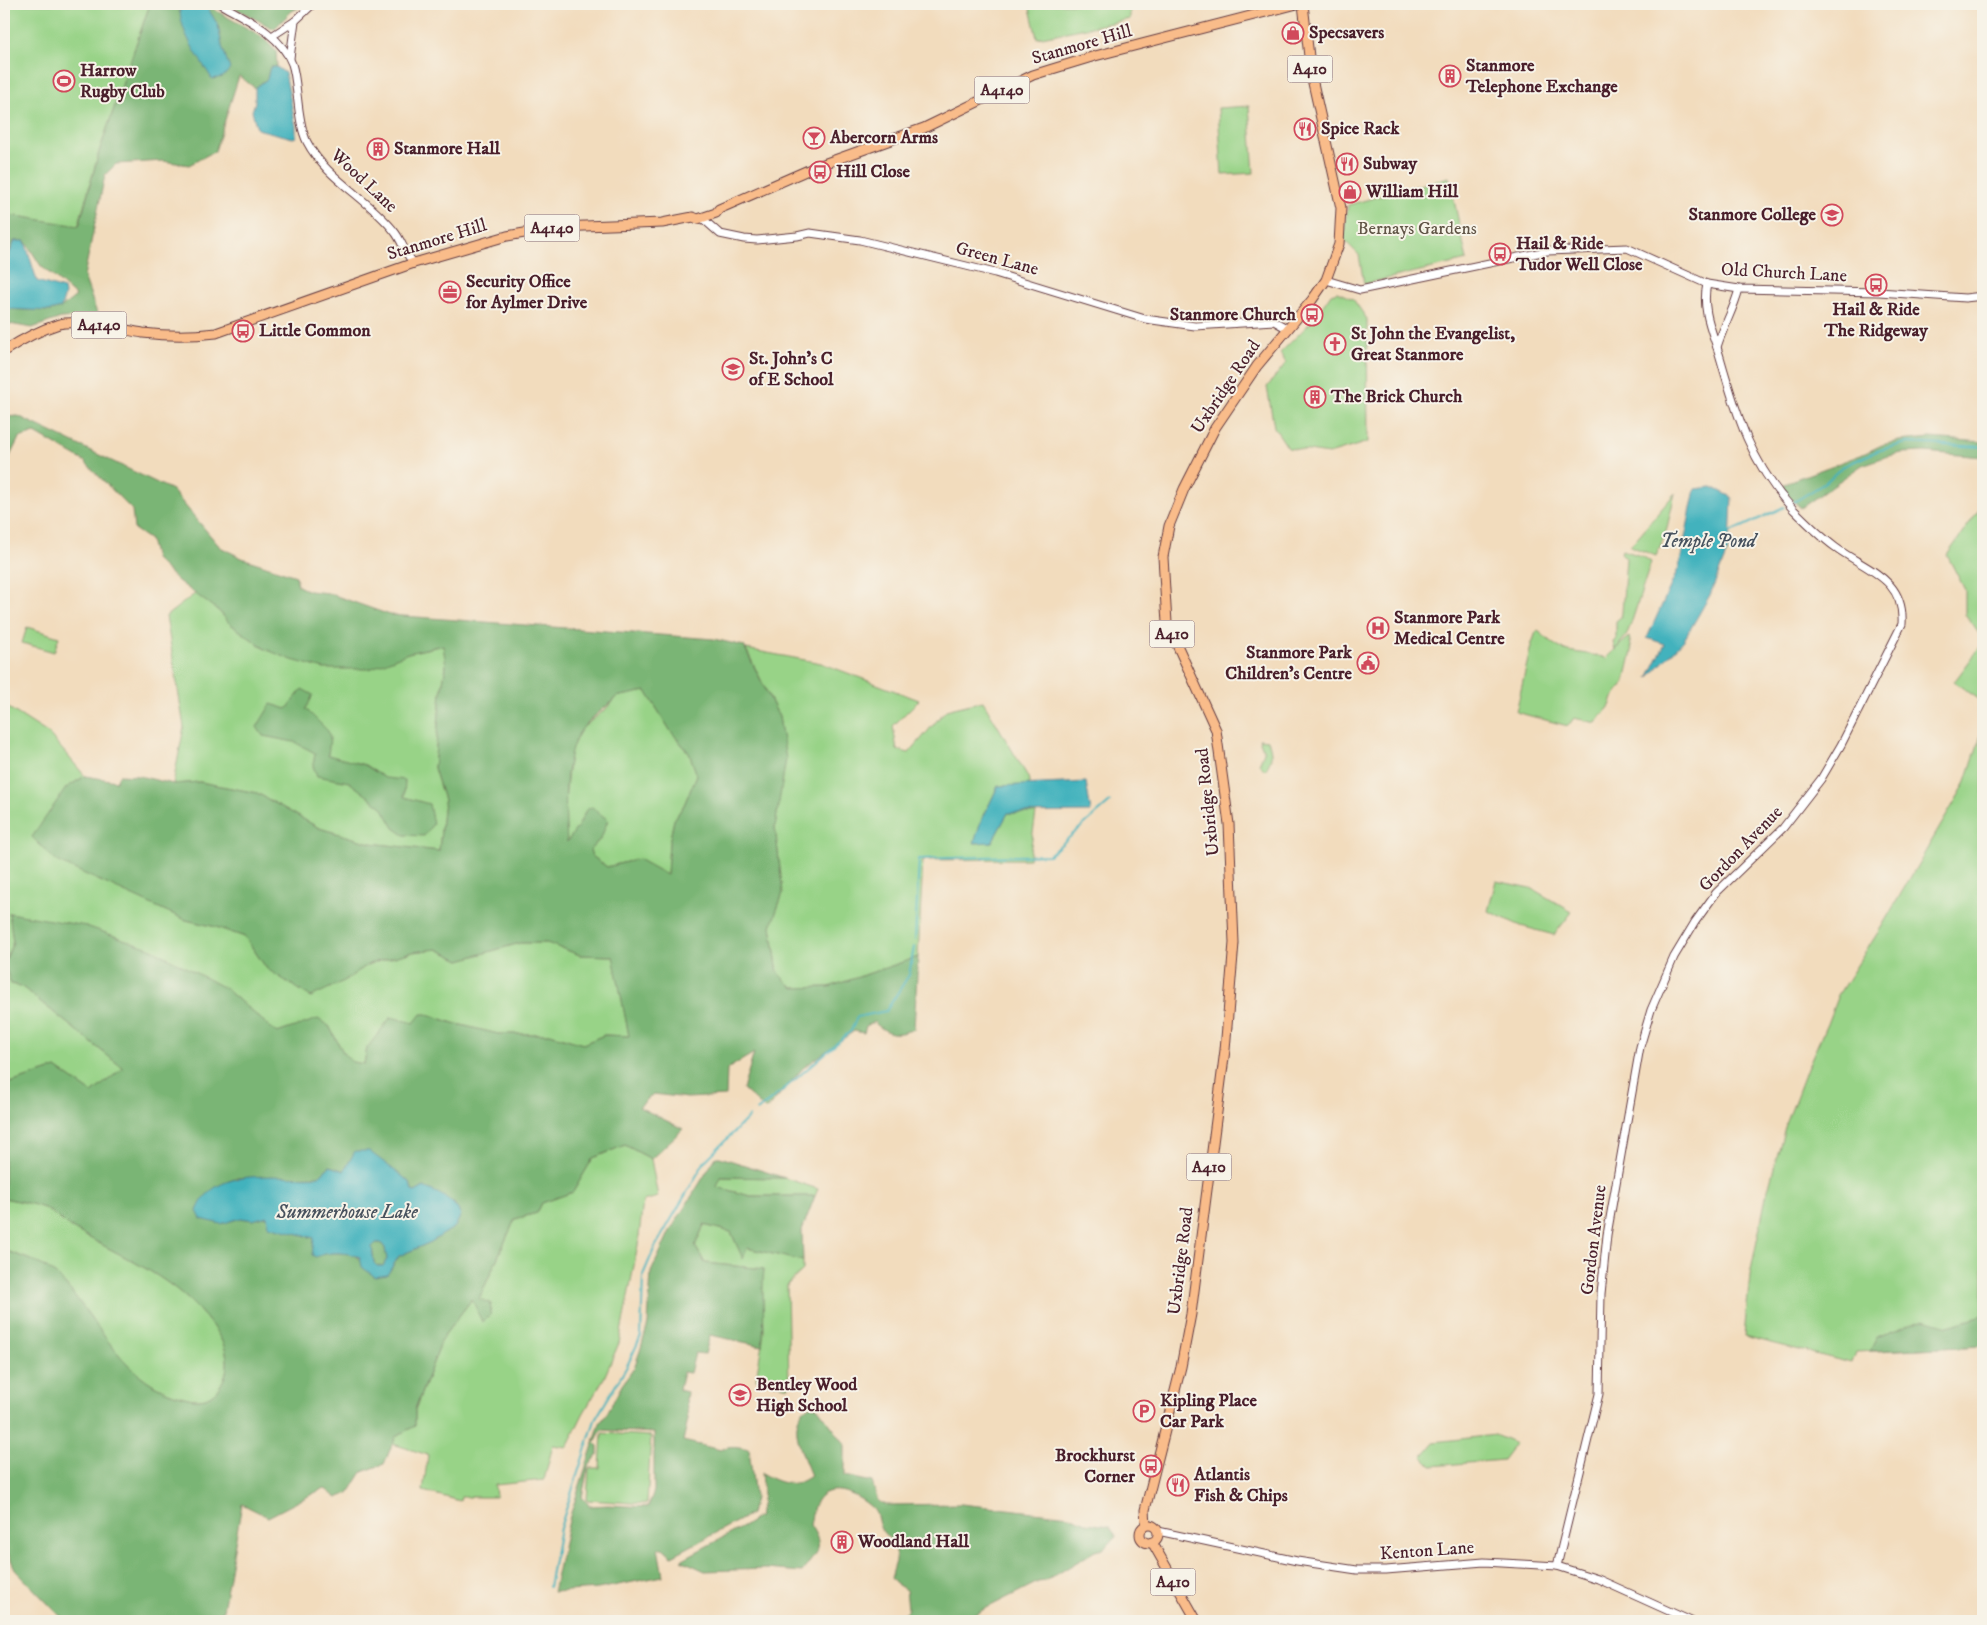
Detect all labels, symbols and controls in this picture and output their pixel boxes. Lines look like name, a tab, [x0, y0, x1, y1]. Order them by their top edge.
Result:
street label: Stanmore Hill	[1029, 20, 1135, 70]
shop icon: Specsavers	[1281, 21, 1305, 45]
place label: Specsavers	[1309, 22, 1384, 44]
place label: Stanmore Telephone Exchange	[1465, 55, 1618, 98]
road number: A410	[1288, 56, 1332, 82]
place label: Harrow Rugby Club	[80, 60, 165, 103]
building icon: Stanmore Telephone Exchange	[1438, 64, 1462, 88]
sports icon: Harrow Rugby Club	[52, 69, 76, 93]
road number: A4140	[974, 76, 1030, 104]
restaurant icon: Spice Rack	[1293, 117, 1317, 141]
place label: Spice Rack	[1321, 118, 1401, 140]
bar icon: Abercorn Arms	[802, 126, 826, 150]
place label: Abercorn Arms	[829, 127, 938, 149]
building icon: Stanmore Hall	[366, 137, 390, 161]
place label: Stanmore Hall	[394, 138, 501, 160]
street label: Wood Lane	[325, 144, 402, 217]
restaurant icon: Subway	[1335, 152, 1359, 176]
place label: Subway	[1363, 153, 1418, 175]
bus stop icon: Hill Close	[808, 160, 832, 184]
place label: Hill Close	[836, 161, 911, 183]
shop icon: William Hill	[1338, 180, 1362, 204]
place label: William Hill	[1365, 181, 1459, 203]
school or university icon: Stanmore College	[1820, 203, 1844, 227]
place label: Stanmore College	[1689, 204, 1817, 226]
street label: Stanmore Hill	[385, 214, 490, 266]
road number: A4140	[524, 214, 580, 242]
park label: Bernays Gardens	[1357, 218, 1477, 240]
place label: Hail & Ride Tudor Well Close	[1515, 233, 1643, 276]
street label: Green Lane	[953, 237, 1041, 281]
bus stop icon: Hail & Ride Tudor Well Close	[1488, 242, 1512, 266]
street label: Old Church Lane	[1721, 259, 1847, 287]
place label: Security Office for Aylmer Drive	[465, 271, 588, 314]
bus stop icon: Hail & Ride The Ridgeway	[1864, 273, 1888, 297]
office icon: Security Office for Aylmer Drive	[438, 280, 462, 304]
place label: Hail & Ride The Ridgeway	[1823, 299, 1928, 342]
bus stop icon: Stanmore Church	[1300, 303, 1324, 327]
place label: Stanmore Church	[1170, 304, 1297, 326]
road number: A4140	[72, 312, 126, 338]
bus stop icon: Little Common	[231, 319, 255, 343]
place label: Little Common	[259, 320, 371, 342]
place label: St John the Evangelist, Great Stanmore	[1351, 323, 1515, 366]
church icon: St John the Evangelist, Great Stanmore	[1323, 332, 1347, 356]
street label: Uxbridge Road	[1187, 336, 1265, 438]
place label: St. John's C of E School	[749, 348, 834, 391]
school or university icon: St. John's C of E School	[721, 357, 745, 381]
building icon: The Brick Church	[1303, 385, 1327, 409]
place label: The Brick Church	[1330, 386, 1463, 408]
water label: Temple Pond	[1660, 530, 1759, 554]
place label: Stanmore Park Medical Centre	[1394, 607, 1505, 650]
hospital icon: Stanmore Park Medical Centre	[1366, 616, 1390, 640]
road number: A410	[1150, 620, 1194, 648]
place label: Stanmore Park Children's Centre	[1225, 642, 1353, 685]
public building icon: Stanmore Park Children's Centre	[1356, 651, 1380, 675]
street label: Uxbridge Road	[1191, 747, 1225, 857]
street label: Gordon Avenue	[1695, 802, 1787, 896]
road number: A410	[1186, 1154, 1232, 1180]
street label: Gordon Avenue	[1576, 1184, 1612, 1296]
water label: Summerhouse Lake	[275, 1201, 418, 1224]
street label: Uxbridge Road	[1163, 1206, 1199, 1316]
place label: Bentley Wood High School	[756, 1374, 858, 1417]
school or university icon: Bentley Wood High School	[728, 1383, 752, 1407]
place label: Kipling Place Car Park	[1160, 1390, 1257, 1433]
parking icon: Kipling Place Car Park	[1132, 1399, 1156, 1423]
place label: Brockhurst Corner	[1055, 1445, 1135, 1488]
bus stop icon: Brockhurst Corner	[1139, 1454, 1163, 1478]
place label: Atlantis Fish & Chips	[1193, 1464, 1288, 1507]
restaurant icon: Atlantis Fish & Chips	[1166, 1473, 1190, 1497]
building icon: Woodland Hall	[830, 1530, 854, 1554]
place label: Woodland Hall	[857, 1531, 970, 1553]
street label: Kenton Lane	[1379, 1537, 1475, 1565]
road number: A410	[1150, 1568, 1196, 1595]

